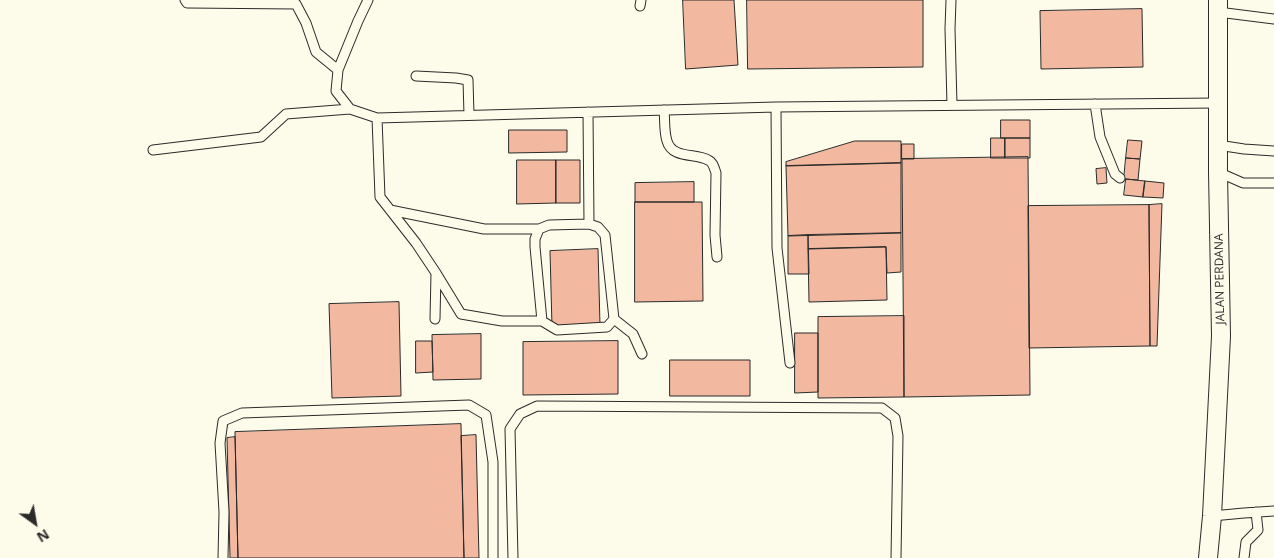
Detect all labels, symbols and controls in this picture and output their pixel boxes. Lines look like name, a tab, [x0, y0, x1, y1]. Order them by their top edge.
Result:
street label: JALAN PERDANA	[1212, 233, 1228, 325]
north arrow	[10, 498, 60, 548]
text: N	[33, 525, 53, 547]

